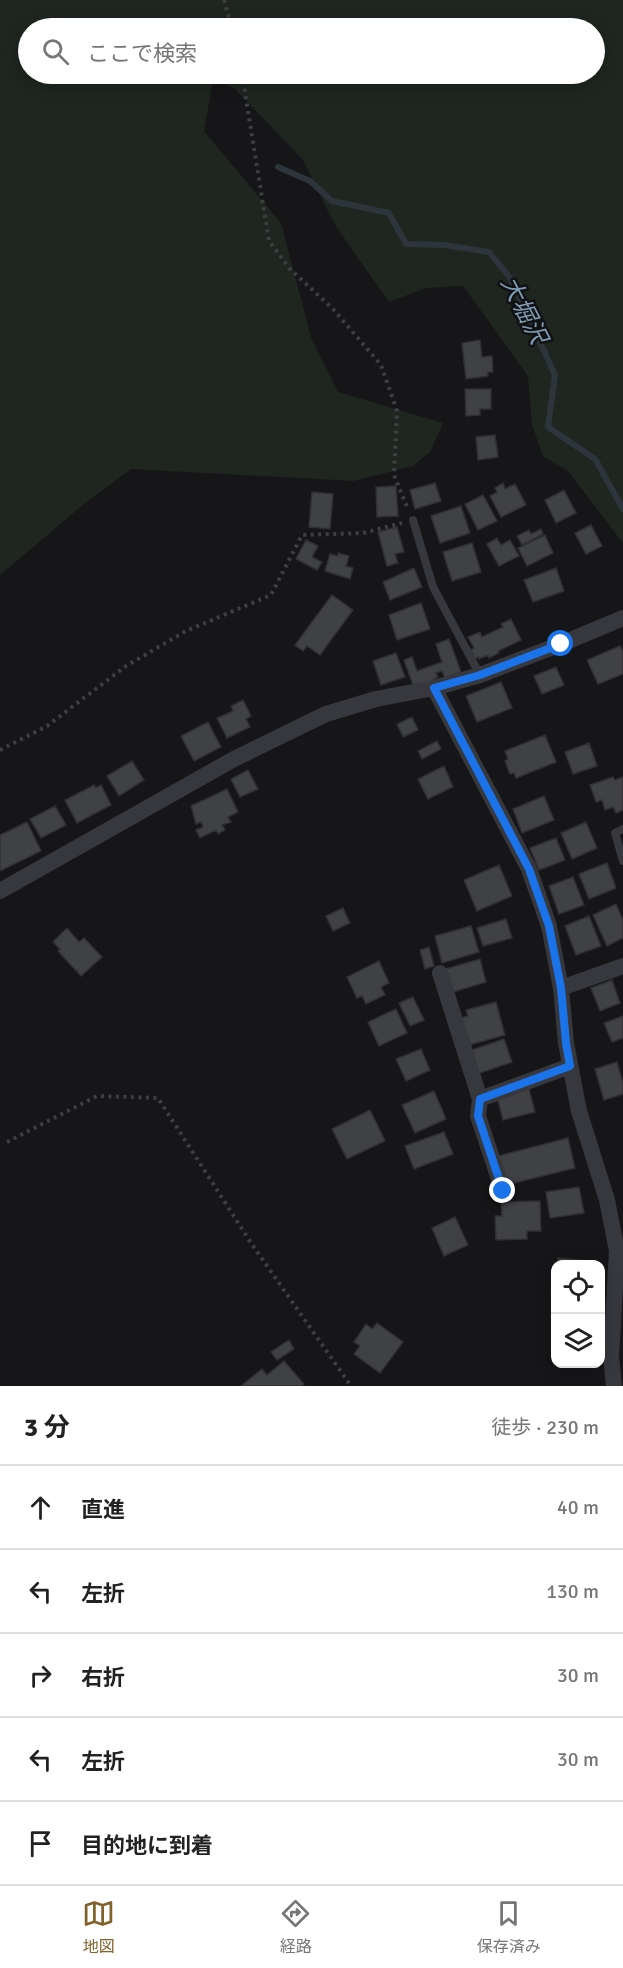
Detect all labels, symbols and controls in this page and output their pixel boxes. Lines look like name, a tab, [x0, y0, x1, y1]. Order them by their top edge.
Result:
search box	[18, 18, 605, 84]
icon: search	[39, 35, 72, 68]
text: ここで検索	[87, 40, 197, 67]
water label: 大堀沢	[494, 271, 555, 352]
route start	[547, 630, 573, 656]
route end	[489, 1177, 515, 1203]
map controls	[551, 1260, 605, 1368]
button: locate	[551, 1260, 605, 1314]
button: layers	[551, 1314, 605, 1368]
text: 3 分	[24, 1412, 70, 1444]
text: 徒歩 · 230 m	[491, 1415, 599, 1440]
icon: ahead	[24, 1491, 57, 1524]
text: 40 m	[557, 1495, 599, 1520]
text: 直進	[81, 1496, 125, 1523]
icon: left	[24, 1575, 57, 1608]
text: 130 m	[546, 1579, 599, 1604]
text: 左折	[81, 1580, 125, 1607]
icon: right	[24, 1659, 57, 1692]
text: 30 m	[557, 1663, 599, 1688]
text: 右折	[81, 1664, 125, 1691]
icon: left	[24, 1743, 57, 1776]
text: 30 m	[557, 1747, 599, 1772]
text: 左折	[81, 1748, 125, 1775]
icon: arrive	[24, 1827, 57, 1860]
text: 目的地に到着	[81, 1832, 213, 1859]
tab: 地図	[82, 1897, 115, 1957]
tab: 経路	[279, 1897, 312, 1957]
tab: 保存済み	[477, 1897, 541, 1957]

